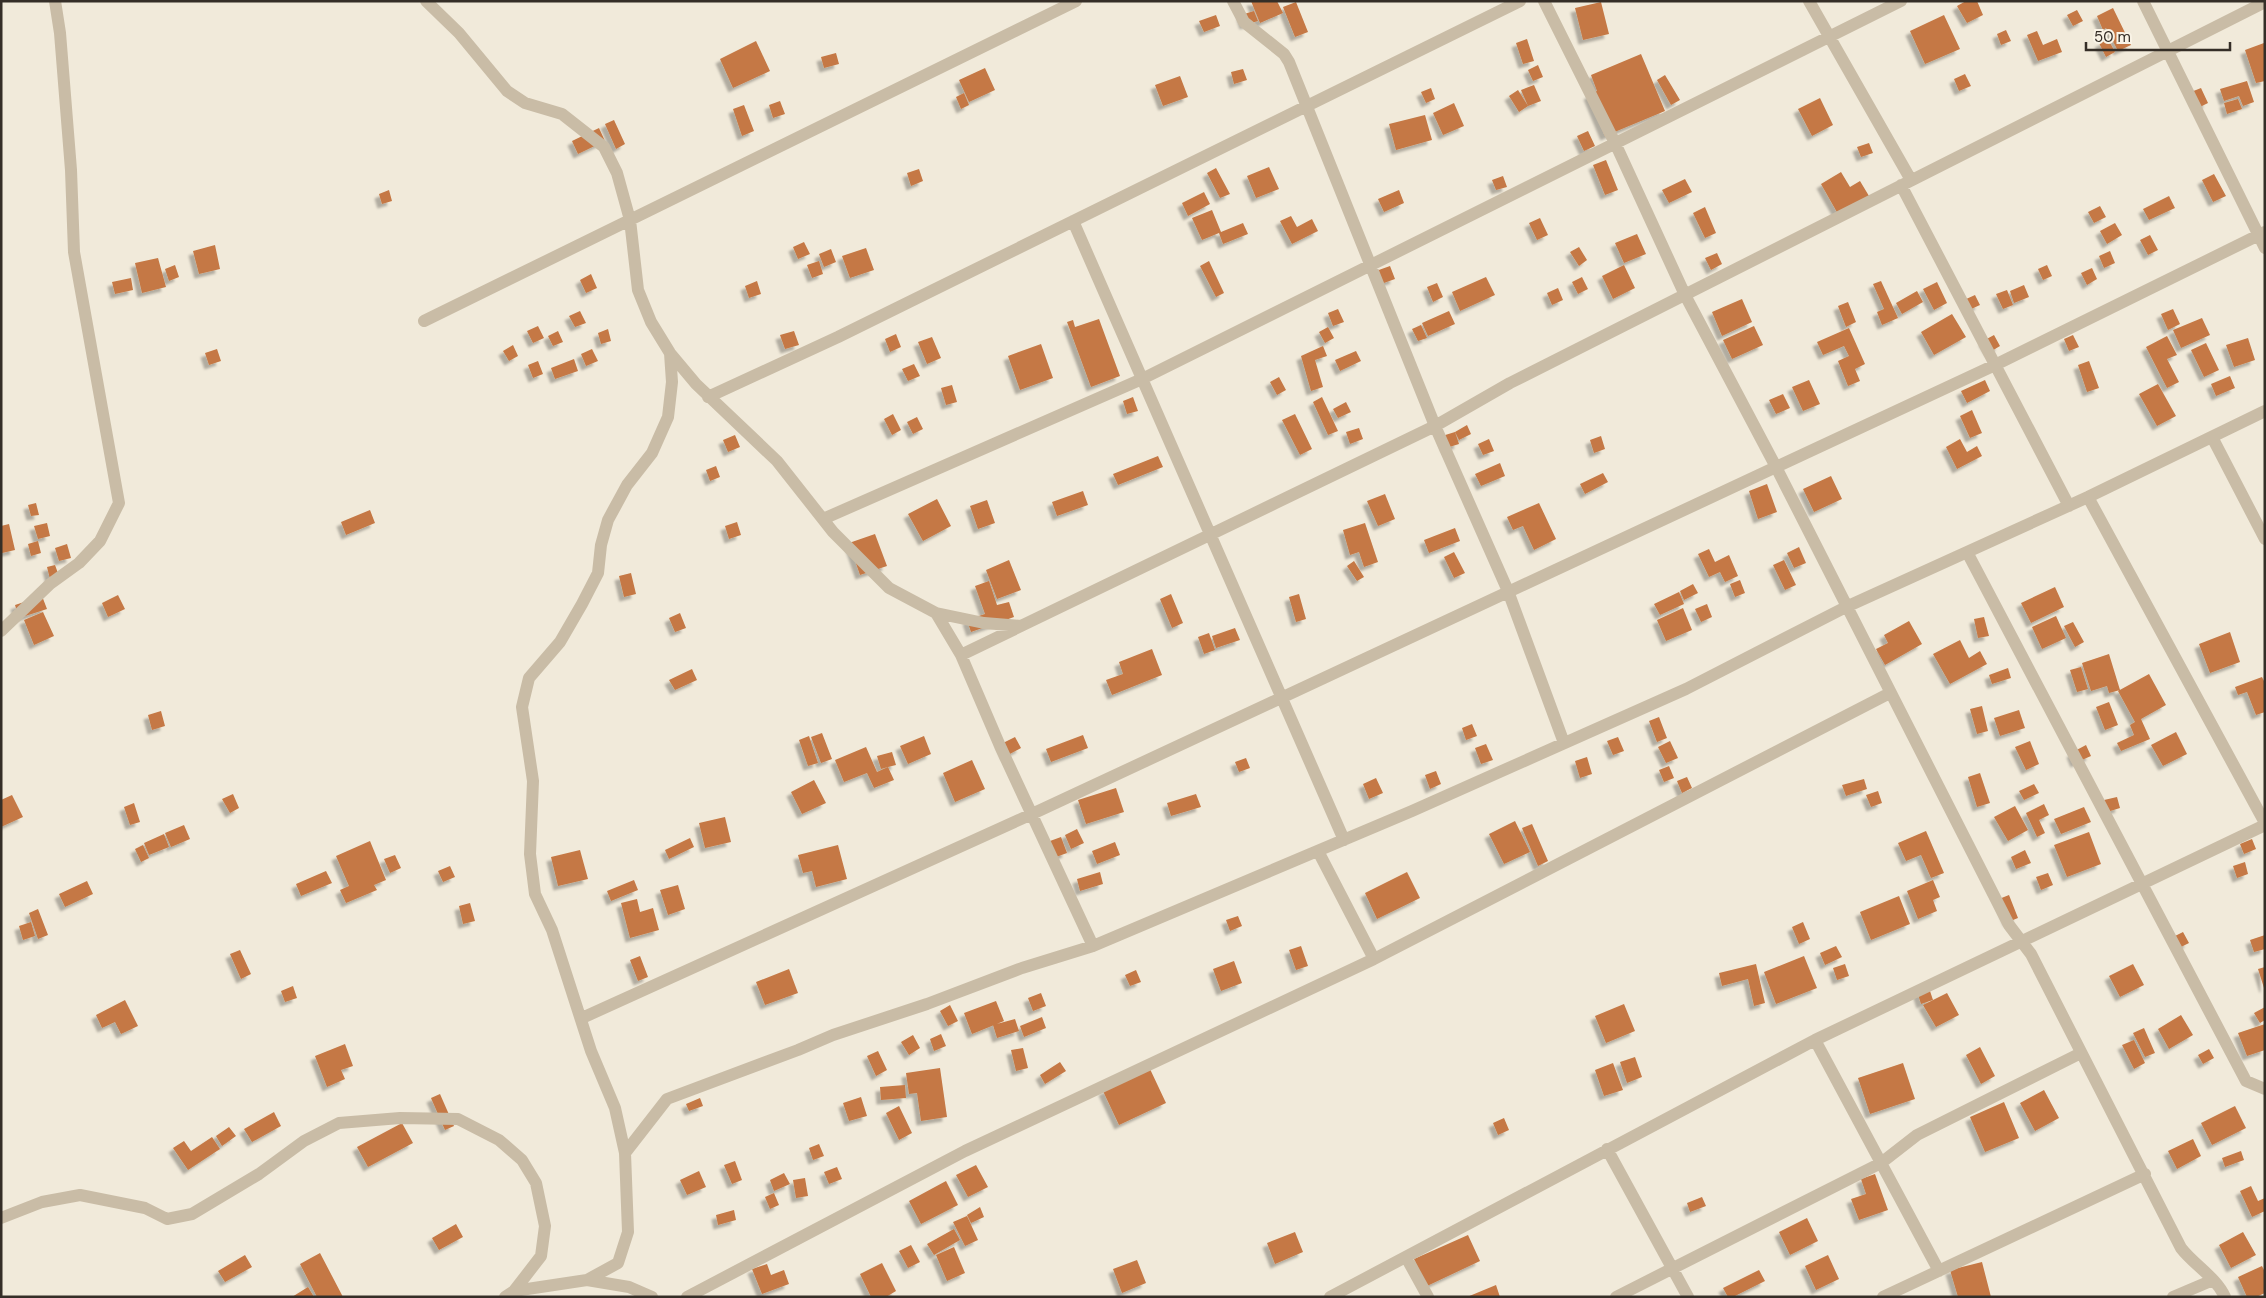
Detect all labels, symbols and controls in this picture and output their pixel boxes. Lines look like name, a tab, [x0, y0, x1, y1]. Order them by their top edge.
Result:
scale bar	[2086, 20, 2230, 52]
text: 50 m	[2094, 27, 2131, 47]

